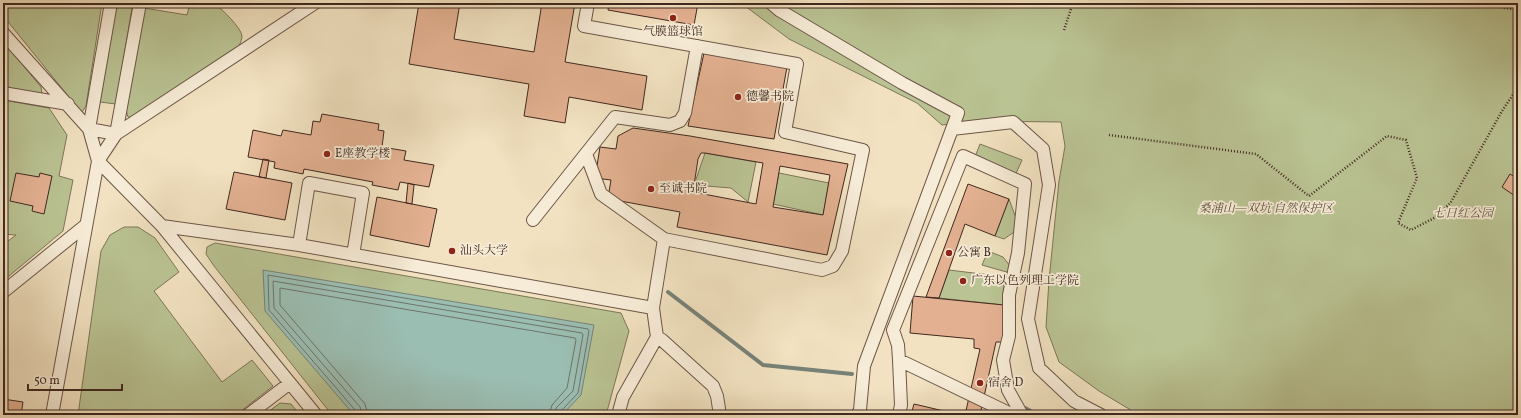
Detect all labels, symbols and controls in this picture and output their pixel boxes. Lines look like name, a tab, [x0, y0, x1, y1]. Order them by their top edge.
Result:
marker: 气膜篮球馆	[668, 13, 678, 23]
place label: 气膜篮球馆	[643, 24, 703, 40]
place label: 德馨书院	[746, 89, 794, 105]
marker: 德馨书院	[733, 92, 743, 102]
place label: E座教学楼	[335, 146, 390, 162]
marker: E座教学楼	[322, 149, 332, 159]
place label: 至诚书院	[659, 181, 707, 197]
marker: 至诚书院	[646, 184, 656, 194]
park label: 桑浦山—双坑 自然保护区	[1199, 201, 1335, 217]
park label: 七日红公园	[1433, 206, 1495, 222]
place label: 汕头大学	[460, 243, 508, 259]
place label: 公寓 B	[957, 245, 991, 261]
marker: 汕头大学	[447, 246, 457, 256]
marker: 公寓 B	[944, 248, 954, 258]
place label: 广东以色列理工学院	[971, 273, 1079, 289]
marker: 广东以色列理工学院	[958, 276, 968, 286]
scale bar	[28, 366, 122, 392]
text: 50 m	[34, 373, 60, 389]
place label: 宿舍 D	[988, 375, 1023, 391]
marker: 宿舍 D	[975, 378, 985, 388]

